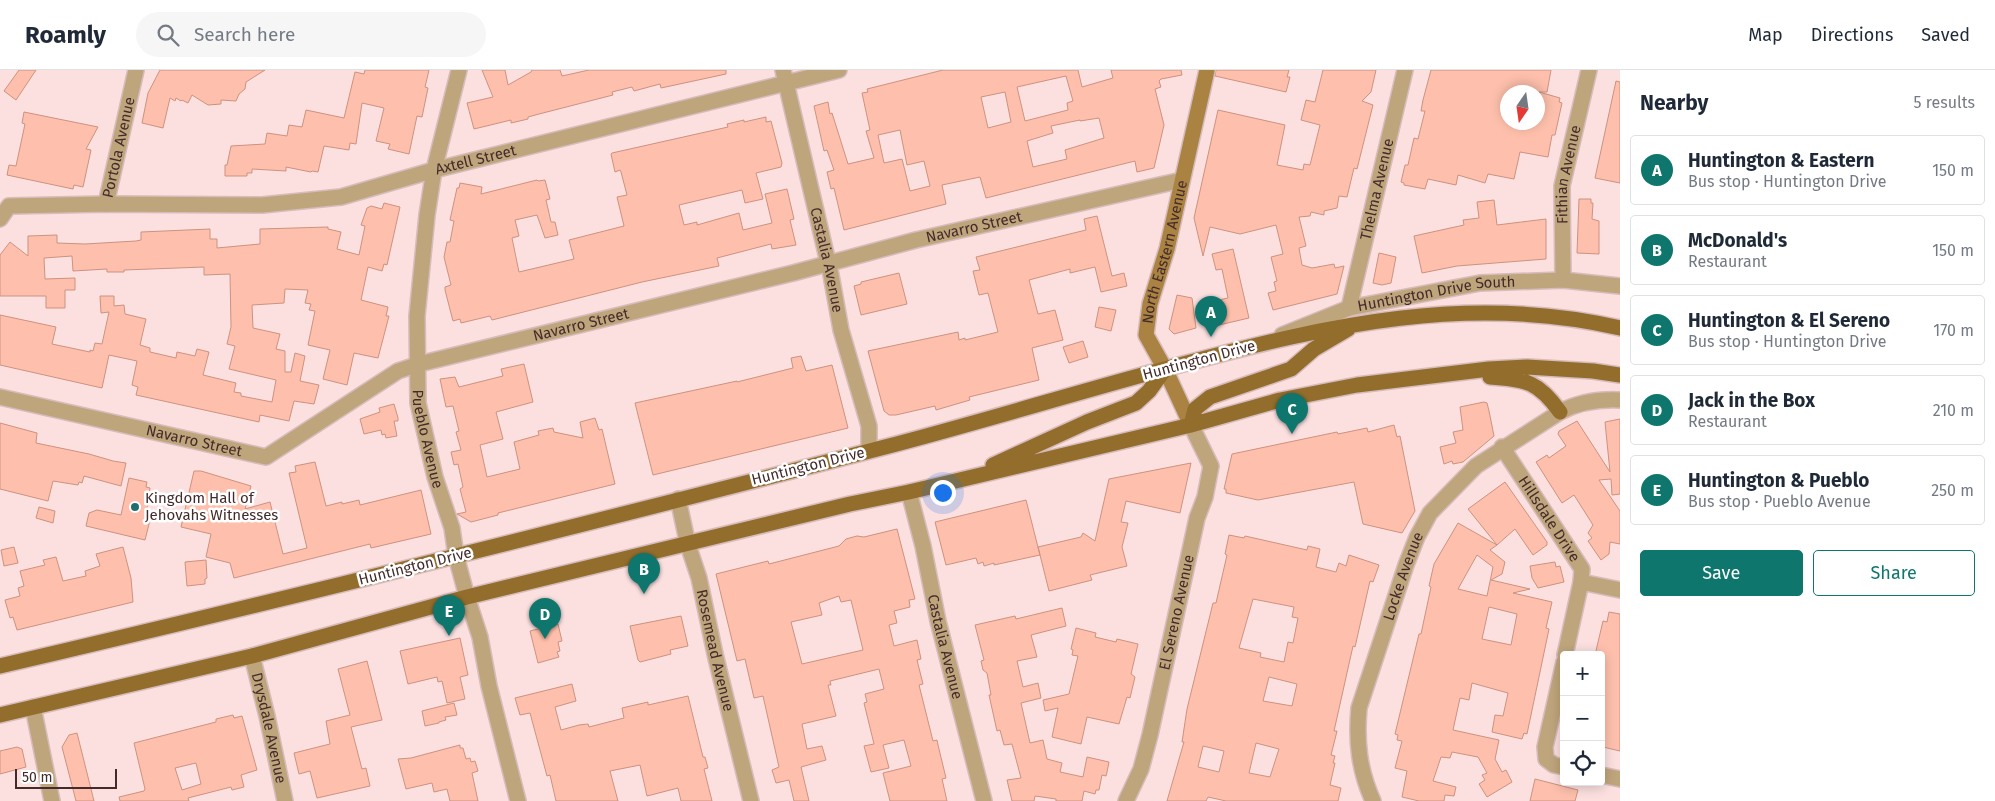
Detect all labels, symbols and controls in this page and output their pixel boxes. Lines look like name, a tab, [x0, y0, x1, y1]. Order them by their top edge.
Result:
search box	[136, 12, 486, 57]
text: Roamly	[25, 21, 106, 49]
icon: search	[154, 21, 182, 49]
text: Search here	[194, 23, 295, 46]
text: Map	[1748, 24, 1783, 46]
text: Directions	[1811, 24, 1893, 46]
text: Saved	[1921, 24, 1970, 46]
north arrow	[1500, 85, 1545, 130]
text: Nearby	[1640, 90, 1708, 116]
text: 5 results	[1914, 93, 1975, 112]
street label: Portola Avenue	[99, 95, 139, 200]
street label: Fithian Avenue	[1553, 123, 1585, 224]
street label: Thelma Avenue	[1356, 137, 1398, 242]
street label: Axtell Street	[433, 141, 519, 178]
text: Huntington & Eastern	[1688, 149, 1874, 172]
text: A	[1652, 161, 1662, 180]
text: 150 m	[1932, 161, 1974, 180]
text: Bus stop · Huntington Drive	[1688, 172, 1887, 191]
street label: North Eastern Avenue	[1139, 178, 1191, 325]
street label: Castalia Avenue	[806, 206, 847, 314]
street label: Navarro Street	[924, 207, 1024, 247]
text: McDonald's	[1688, 229, 1787, 252]
text: B	[1652, 241, 1662, 260]
text: 150 m	[1932, 241, 1974, 260]
text: Restaurant	[1688, 252, 1767, 271]
street label: Huntington Drive South	[1356, 273, 1516, 315]
pin: A	[1195, 296, 1227, 337]
street label: Navarro Street	[531, 304, 631, 345]
text: Huntington & El Sereno	[1688, 309, 1890, 332]
text: C	[1652, 321, 1662, 340]
text: 170 m	[1933, 321, 1974, 340]
text: Bus stop · Huntington Drive	[1688, 332, 1887, 351]
street label: Huntington Drive	[1141, 336, 1257, 384]
street label: Pueblo Avenue	[409, 389, 447, 491]
text: Jack in the Box	[1688, 389, 1815, 412]
pin: C	[1276, 393, 1308, 434]
text: D	[1652, 401, 1662, 420]
text: 210 m	[1933, 401, 1974, 420]
text: Restaurant	[1688, 412, 1767, 431]
street label: Navarro Street	[144, 421, 245, 460]
street label: Huntington Drive	[750, 443, 866, 489]
text: Huntington & Pueblo	[1688, 469, 1869, 492]
street label: Hillsdale Drive	[1514, 473, 1584, 565]
your location	[930, 480, 956, 506]
text: E	[1653, 481, 1661, 500]
text: 250 m	[1931, 481, 1974, 500]
place label: Kingdom Hall of Jehovahs Witnesses	[145, 489, 278, 524]
text: Bus stop · Pueblo Avenue	[1688, 492, 1871, 511]
marker: Kingdom Hall of Jehovahs Witnesses	[129, 501, 141, 513]
street label: Locke Avenue	[1379, 529, 1427, 623]
street label: Huntington Drive	[357, 543, 473, 589]
button: Save	[1640, 550, 1803, 596]
button: Share	[1813, 550, 1975, 596]
pin: B	[628, 553, 660, 594]
street label: El Sereno Avenue	[1155, 553, 1198, 672]
street label: Rosemead Avenue	[693, 588, 738, 713]
street label: Castalia Avenue	[924, 593, 967, 701]
pin: E	[433, 595, 465, 636]
pin: D	[529, 598, 561, 639]
map controls	[1560, 651, 1605, 786]
button: +	[1560, 651, 1605, 696]
street label: Drysdale Avenue	[247, 671, 290, 785]
button: −	[1560, 696, 1605, 741]
button: locate	[1560, 741, 1605, 786]
scale bar	[15, 766, 118, 789]
text: 50 m	[22, 769, 53, 786]

